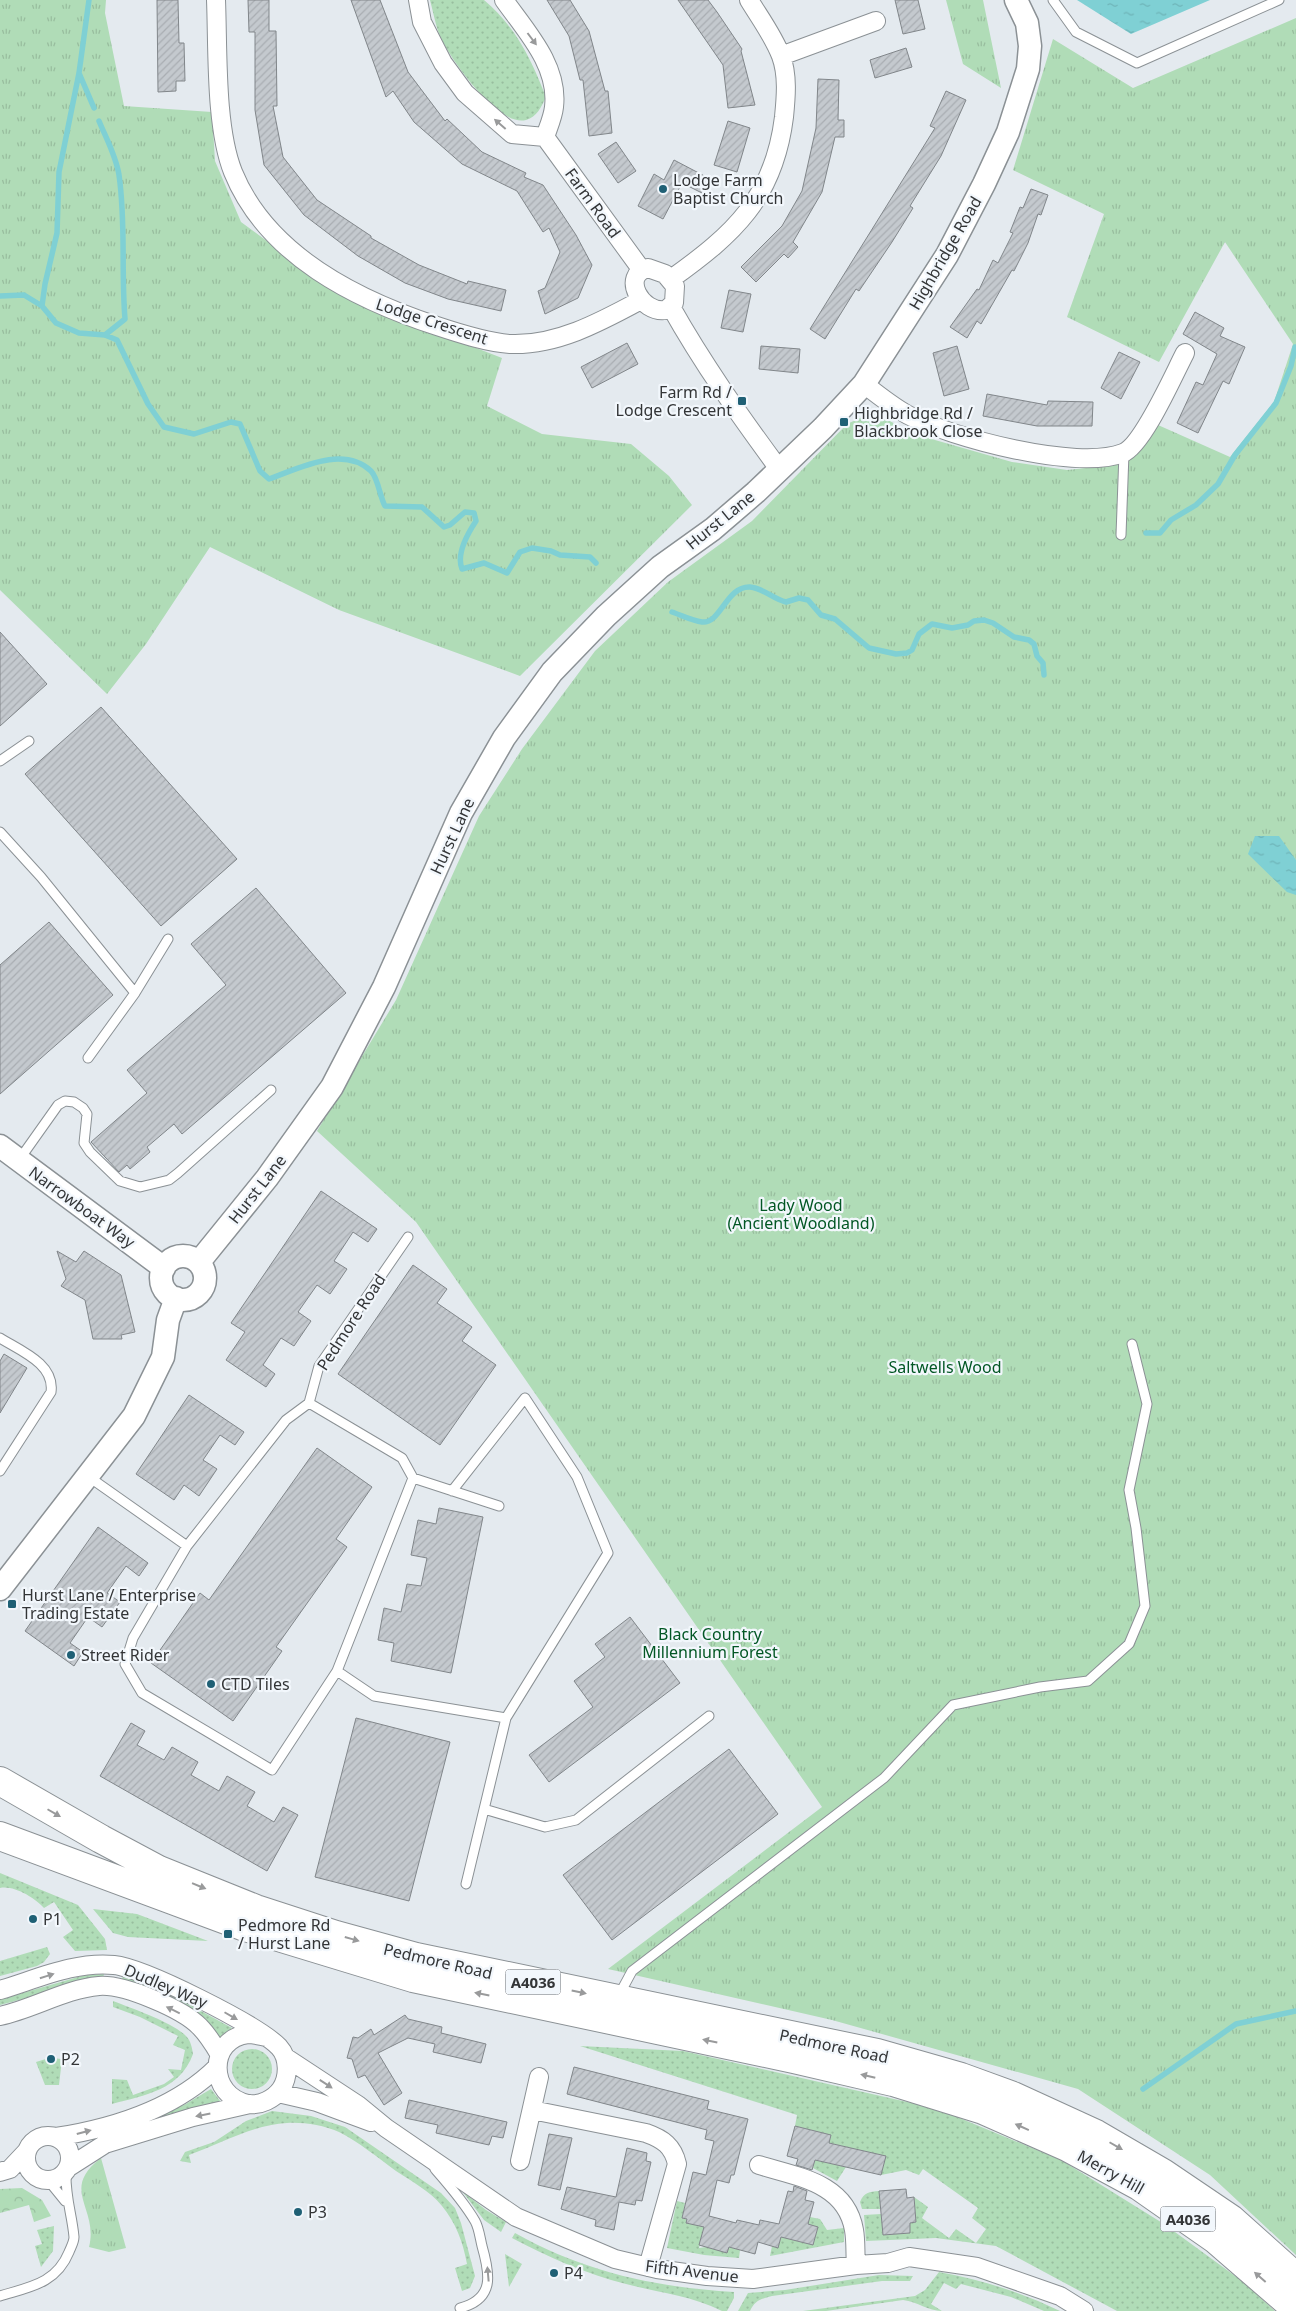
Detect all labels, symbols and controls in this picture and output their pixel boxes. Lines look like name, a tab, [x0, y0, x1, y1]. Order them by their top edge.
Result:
one-way arrow	[527, 32, 538, 45]
one-way arrow	[494, 118, 507, 129]
street label: Farm Road	[560, 164, 626, 242]
place label: Lodge Farm Baptist Church	[673, 169, 783, 209]
marker: Lodge Farm Baptist Church	[657, 183, 669, 195]
street label: Highbridge Road	[904, 192, 986, 314]
street label: Lodge Crescent	[373, 293, 491, 350]
place label: Farm Rd / Lodge Crescent	[616, 381, 732, 421]
marker: Farm Rd / Lodge Crescent	[736, 395, 748, 407]
place label: Highbridge Rd / Blackbrook Close	[854, 402, 983, 442]
marker: Highbridge Rd / Blackbrook Close	[838, 416, 850, 428]
street label: Hurst Lane	[681, 486, 759, 554]
street label: Hurst Lane	[425, 794, 479, 878]
street label: Hurst Lane	[223, 1150, 291, 1228]
street label: Narrowboat Way	[25, 1161, 140, 1253]
park label: Lady Wood (Ancient Woodland)	[728, 1194, 875, 1234]
street label: Pedmore Road	[312, 1269, 390, 1375]
park label: Saltwells Wood	[888, 1356, 1002, 1378]
place label: Hurst Lane / Enterprise Trading Estate	[22, 1584, 196, 1624]
marker: Hurst Lane / Enterprise Trading Estate	[6, 1598, 18, 1610]
park label: Black Country Millennium Forest	[642, 1623, 778, 1663]
place label: Street Rider	[81, 1644, 170, 1666]
marker: Street Rider	[65, 1649, 77, 1661]
place label: CTD Tiles	[221, 1673, 290, 1695]
marker: CTD Tiles	[205, 1678, 217, 1690]
one-way arrow	[48, 1808, 61, 1817]
one-way arrow	[192, 1882, 207, 1890]
place label: P1	[43, 1908, 62, 1930]
marker: P1	[27, 1913, 39, 1925]
place label: Pedmore Rd / Hurst Lane	[238, 1914, 330, 1954]
marker: Pedmore Rd / Hurst Lane	[222, 1928, 234, 1940]
one-way arrow	[345, 1936, 360, 1944]
street label: Pedmore Road	[381, 1938, 495, 1984]
street label: Dudley Way	[121, 1959, 212, 2014]
road number: A4036	[506, 1970, 560, 1994]
one-way arrow	[39, 1971, 54, 1979]
one-way arrow	[571, 1988, 586, 1996]
one-way arrow	[474, 1990, 490, 1998]
one-way arrow	[166, 2006, 180, 2014]
one-way arrow	[225, 2012, 238, 2021]
street label: Pedmore Road	[777, 2024, 891, 2068]
one-way arrow	[702, 2037, 717, 2045]
place label: P2	[61, 2048, 80, 2070]
marker: P2	[45, 2053, 57, 2065]
one-way arrow	[861, 2072, 876, 2080]
one-way arrow	[319, 2079, 333, 2089]
one-way arrow	[195, 2111, 211, 2119]
one-way arrow	[1015, 2123, 1029, 2131]
one-way arrow	[77, 2127, 92, 2135]
one-way arrow	[1109, 2141, 1122, 2150]
street label: Merry Hill	[1074, 2145, 1148, 2199]
place label: P3	[308, 2201, 327, 2223]
marker: P3	[292, 2206, 304, 2218]
road number: A4036	[1160, 2206, 1216, 2232]
street label: Fifth Avenue	[644, 2254, 740, 2288]
place label: P4	[564, 2262, 583, 2284]
one-way arrow	[484, 2266, 492, 2282]
marker: P4	[548, 2267, 560, 2279]
one-way arrow	[1254, 2271, 1266, 2283]

